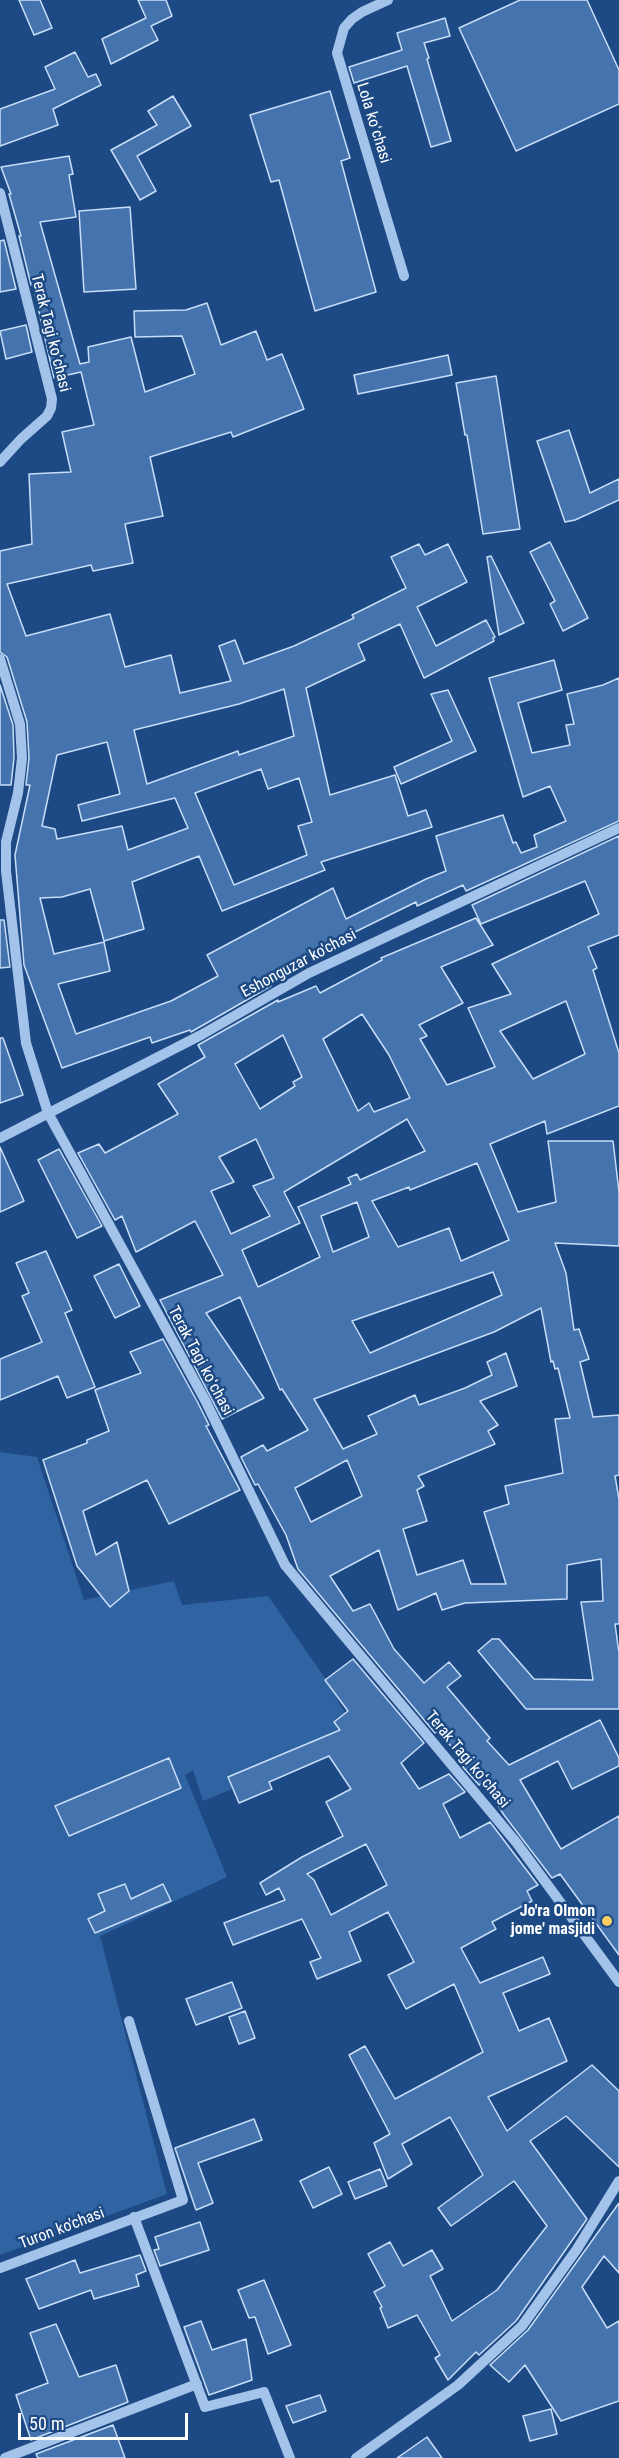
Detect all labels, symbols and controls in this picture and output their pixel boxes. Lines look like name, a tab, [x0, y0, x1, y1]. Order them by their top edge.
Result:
street label: Lola koʻchasi	[352, 80, 394, 166]
street label: Terak Tagi koʻchasi	[26, 272, 74, 394]
street label: Eshonguzar ko'chasi	[238, 926, 360, 1002]
street label: Terak Tagi koʻchasi	[163, 1303, 237, 1419]
street label: Terak Tagi koʻchasi	[421, 1707, 513, 1813]
place label: Jo'ra Olmon jome' masjidi	[511, 1902, 595, 1940]
marker: Jo'ra Olmon jome' masjidi	[600, 1914, 614, 1928]
street label: Turon ko'chasi	[17, 2204, 107, 2254]
scale bar	[21, 2401, 190, 2439]
text: 50 m	[29, 2413, 64, 2434]

